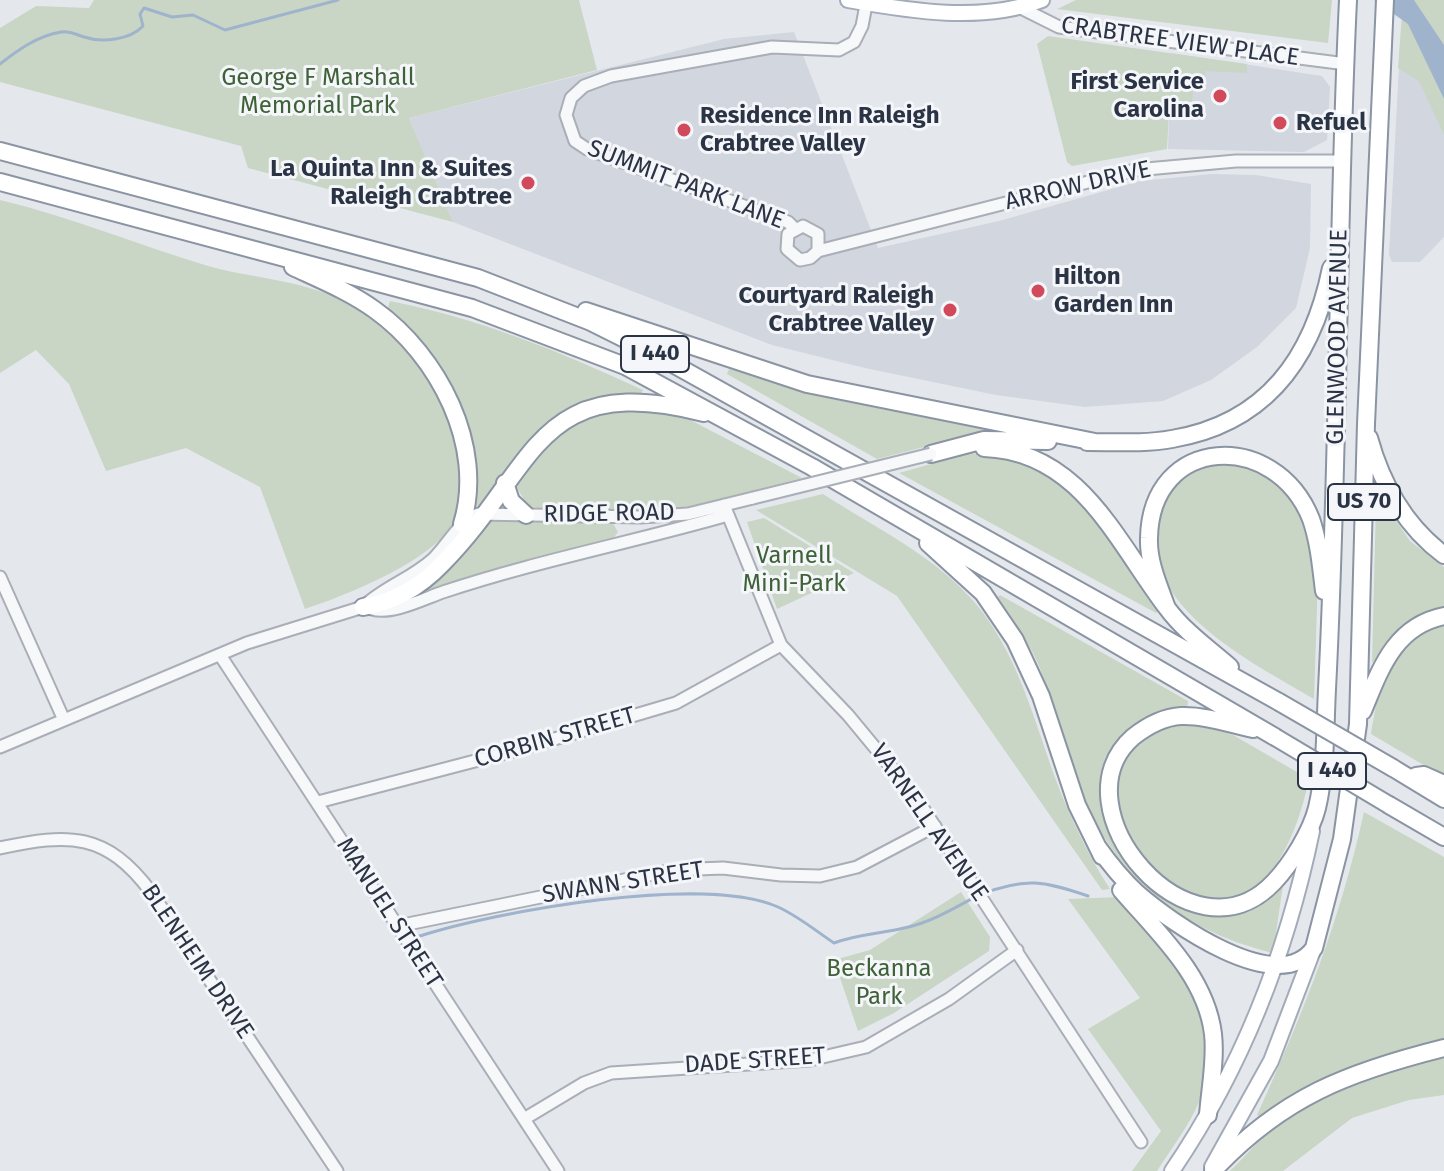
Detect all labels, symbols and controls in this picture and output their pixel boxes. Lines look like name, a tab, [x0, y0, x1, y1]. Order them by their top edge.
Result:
street label: CRABTREE VIEW PLACE	[1059, 11, 1301, 73]
park label: George F Marshall Memorial Park	[221, 64, 415, 120]
place label: First Service Carolina	[1070, 68, 1204, 124]
marker: First Service Carolina	[1211, 87, 1229, 105]
place label: Residence Inn Raleigh Crabtree Valley	[700, 102, 939, 158]
place label: Refuel	[1296, 109, 1366, 137]
marker: Refuel	[1271, 114, 1289, 132]
marker: Residence Inn Raleigh Crabtree Valley	[675, 121, 693, 139]
street label: SUMMIT PARK LANE	[584, 134, 788, 236]
place label: La Quinta Inn & Suites Raleigh Crabtree	[270, 155, 512, 211]
street label: ARROW DRIVE	[1002, 155, 1154, 217]
marker: La Quinta Inn & Suites Raleigh Crabtree	[519, 174, 537, 192]
street label: GLENWOOD AVENUE	[1322, 229, 1354, 445]
place label: Hilton Garden Inn	[1054, 263, 1173, 319]
place label: Courtyard Raleigh Crabtree Valley	[739, 282, 934, 338]
marker: Hilton Garden Inn	[1029, 282, 1047, 300]
marker: Courtyard Raleigh Crabtree Valley	[941, 301, 959, 319]
road number: I 440	[621, 336, 689, 372]
road number: US 70	[1328, 484, 1400, 520]
street label: RIDGE ROAD	[543, 498, 675, 530]
park label: Varnell Mini-Park	[742, 542, 846, 598]
street label: CORBIN STREET	[471, 701, 639, 775]
street label: VARNELL AVENUE	[864, 739, 994, 907]
road number: I 440	[1298, 753, 1366, 789]
street label: MANUEL STREET	[330, 832, 448, 994]
street label: SWANN STREET	[540, 856, 706, 910]
street label: BLENHEIM DRIVE	[135, 879, 259, 1045]
park label: Beckanna Park	[826, 955, 932, 1011]
street label: DADE STREET	[684, 1042, 826, 1080]

